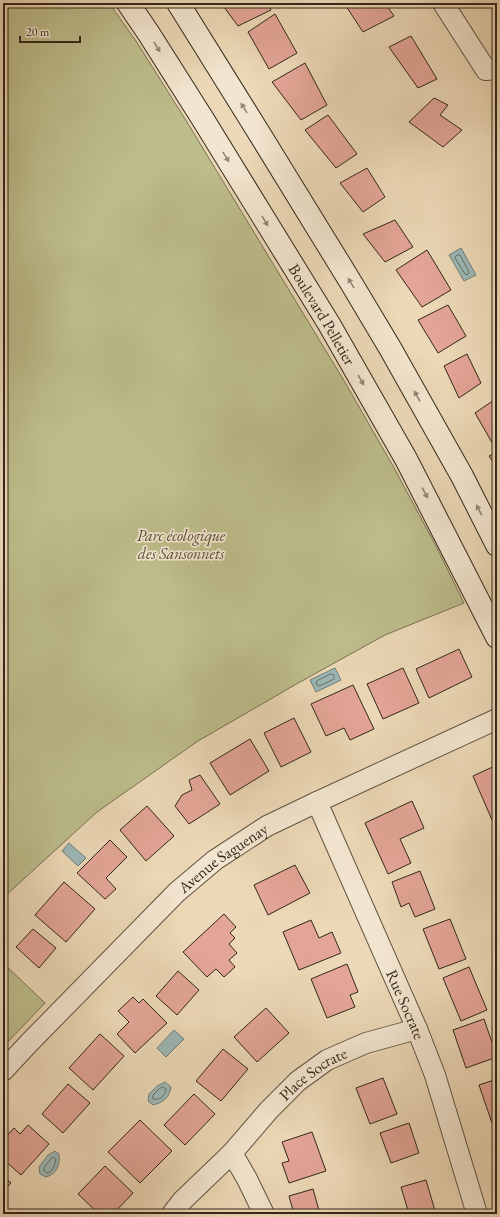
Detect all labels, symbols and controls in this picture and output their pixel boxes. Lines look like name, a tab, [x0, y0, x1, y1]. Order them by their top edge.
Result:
scale bar	[20, 18, 80, 44]
text: 20 m	[26, 24, 50, 40]
one-way arrow	[154, 41, 161, 53]
one-way arrow	[240, 102, 247, 114]
one-way arrow	[222, 152, 230, 163]
one-way arrow	[261, 216, 269, 226]
street label: Boulevard Pelletier	[283, 260, 361, 370]
one-way arrow	[348, 277, 355, 289]
one-way arrow	[358, 374, 365, 386]
one-way arrow	[414, 390, 420, 402]
one-way arrow	[421, 488, 428, 499]
one-way arrow	[476, 504, 482, 516]
park label: Parc écologique des Sansonnets	[137, 525, 226, 564]
street label: Avenue Saguenay	[173, 818, 273, 898]
street label: Rue Socrate	[381, 966, 430, 1042]
street label: Place Socrate	[275, 1043, 350, 1105]

